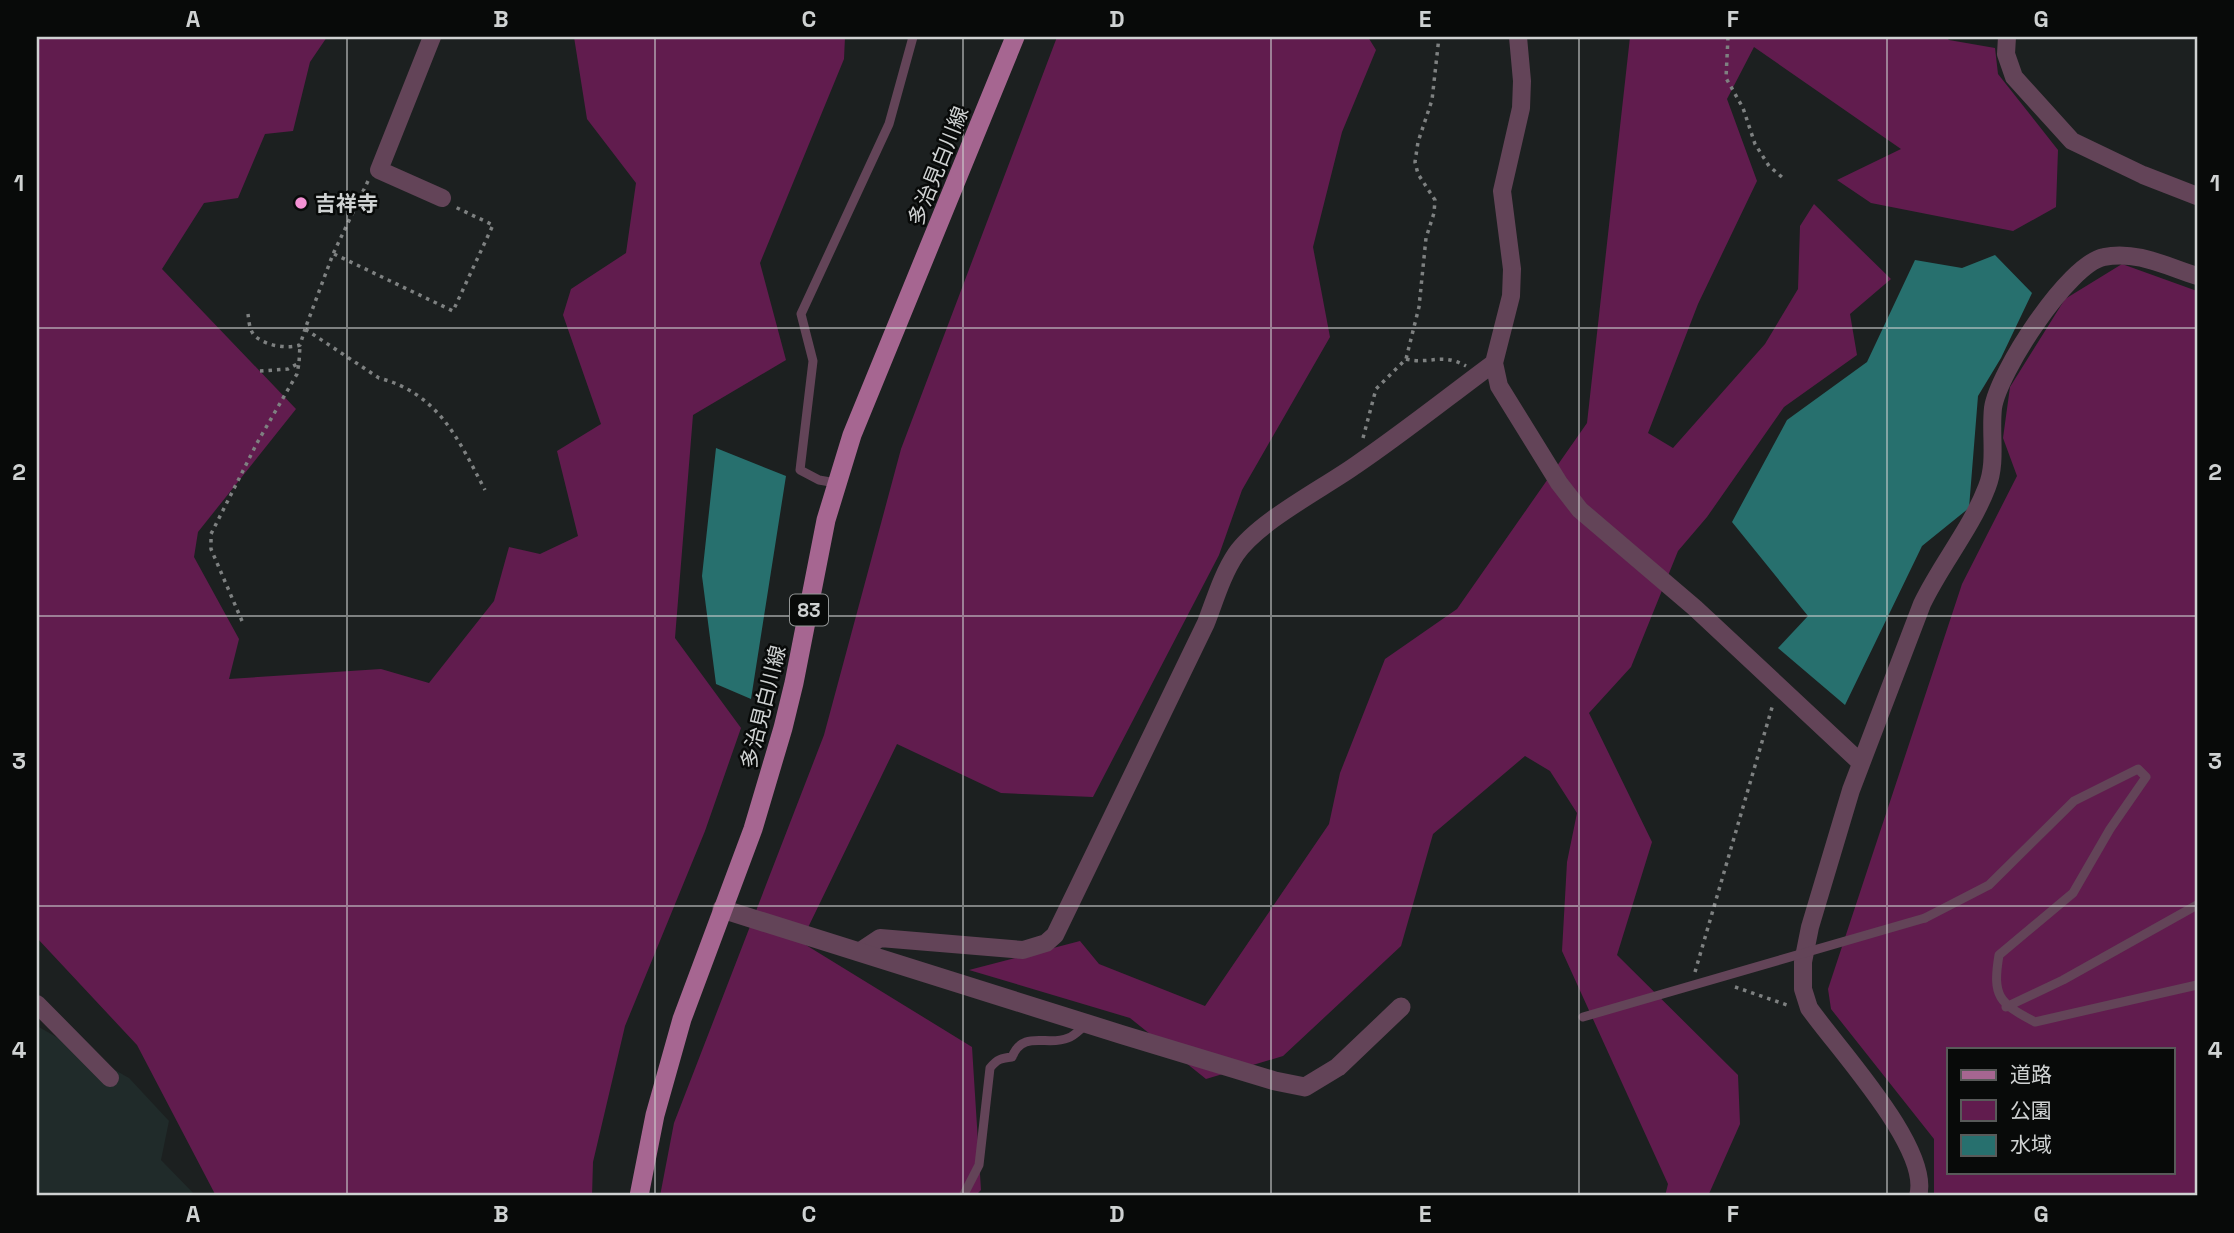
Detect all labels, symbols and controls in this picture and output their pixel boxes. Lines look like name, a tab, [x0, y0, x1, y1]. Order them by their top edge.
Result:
text: A	[186, 4, 201, 34]
text: B	[493, 4, 509, 34]
text: C	[802, 4, 816, 34]
text: D	[1109, 4, 1125, 34]
text: E	[1419, 4, 1431, 34]
text: F	[1727, 4, 1739, 34]
text: G	[2033, 4, 2049, 34]
street label: 多治見白川線	[902, 103, 974, 229]
text: 1	[14, 168, 24, 198]
text: 1	[2210, 168, 2220, 198]
place label: 吉祥寺	[315, 190, 378, 217]
marker: 吉祥寺	[293, 195, 309, 211]
text: 2	[12, 457, 26, 487]
text: 2	[2208, 457, 2222, 487]
road number: 83	[790, 594, 828, 625]
street label: 多治見白川線	[735, 643, 791, 771]
text: 3	[12, 746, 26, 776]
text: 3	[2208, 746, 2222, 776]
text: 4	[12, 1035, 27, 1065]
text: 4	[2208, 1035, 2223, 1065]
legend	[1947, 1048, 2174, 1174]
text: 道路	[2010, 1061, 2052, 1088]
text: 公園	[2010, 1097, 2052, 1124]
text: 水域	[2010, 1131, 2052, 1158]
text: A	[186, 1199, 201, 1229]
text: B	[493, 1199, 509, 1229]
text: C	[802, 1199, 816, 1229]
text: D	[1109, 1199, 1125, 1229]
text: E	[1419, 1199, 1431, 1229]
text: F	[1727, 1199, 1739, 1229]
text: G	[2033, 1199, 2049, 1229]

